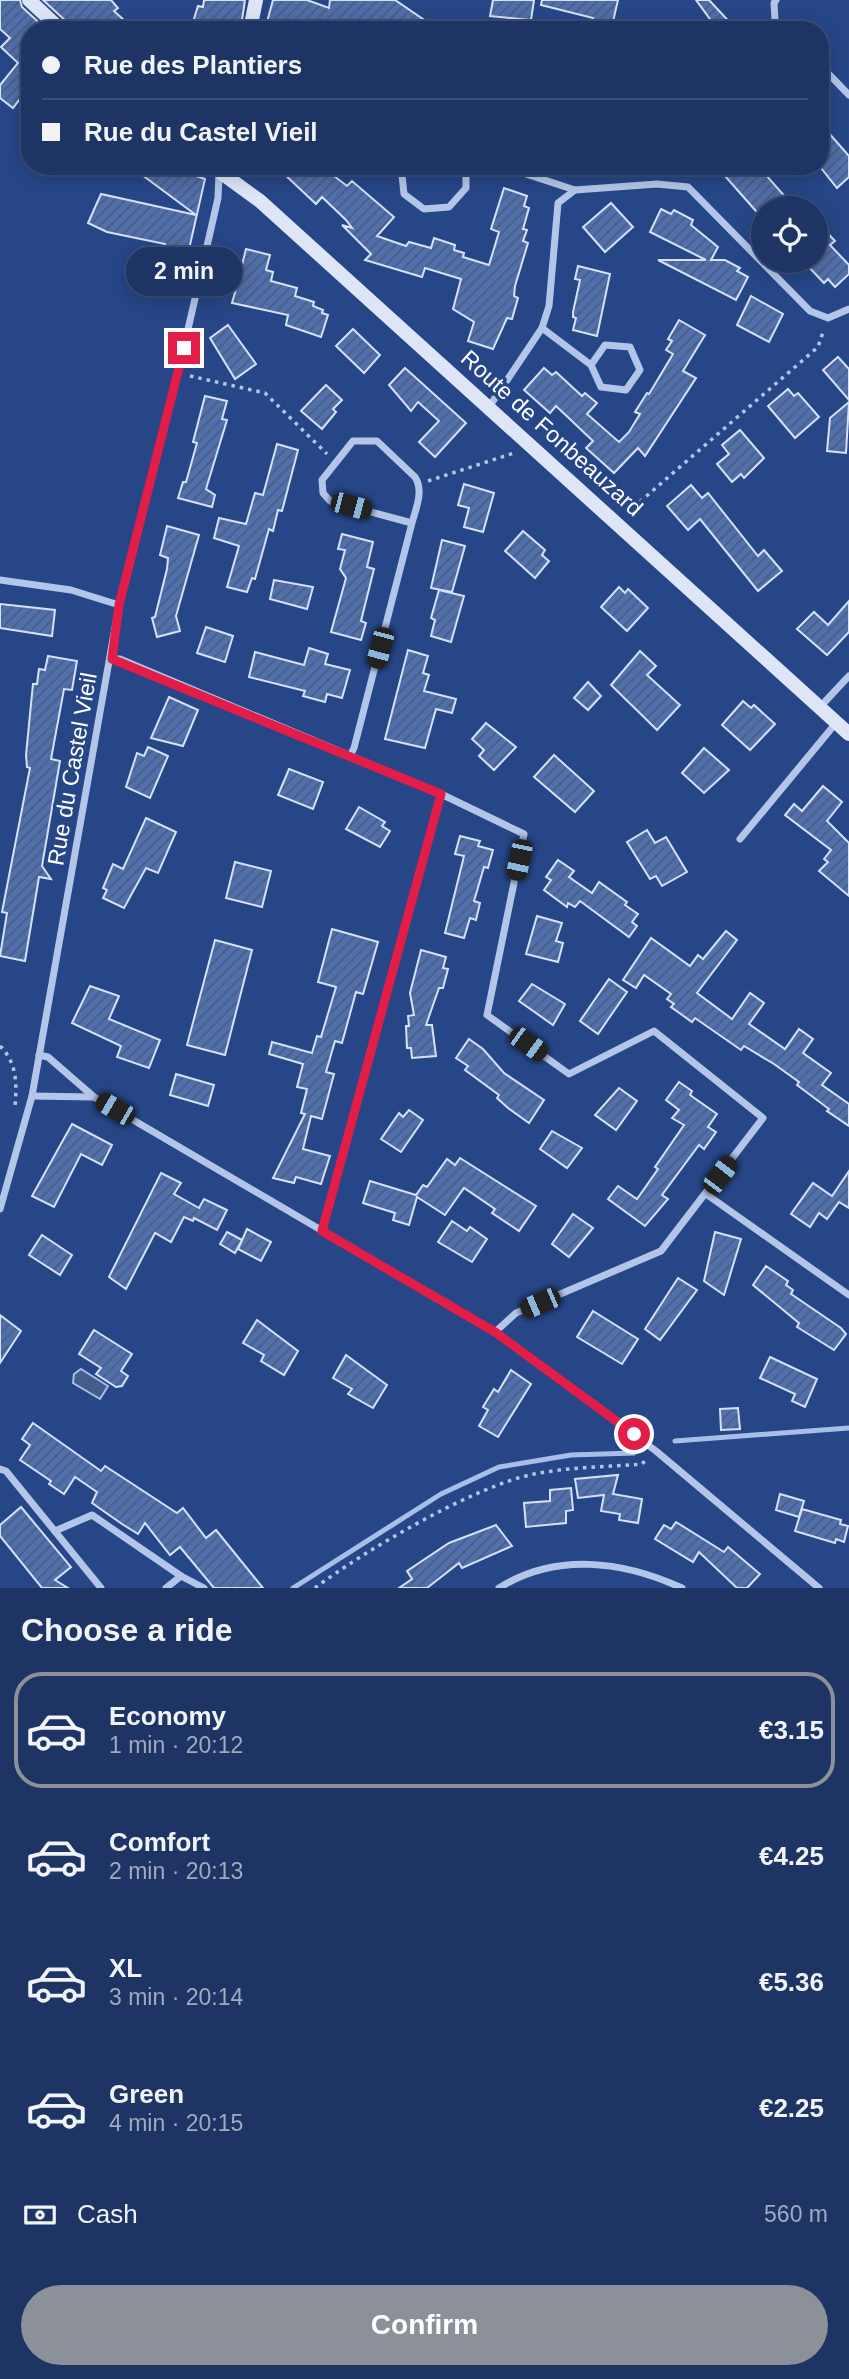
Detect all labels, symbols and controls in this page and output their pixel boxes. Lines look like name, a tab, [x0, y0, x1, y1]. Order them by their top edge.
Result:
text: Rue des Plantiers	[84, 50, 302, 80]
text: Rue du Castel Vieil	[84, 117, 318, 147]
map controls	[751, 196, 828, 273]
button: locate	[751, 196, 828, 273]
callout: 2 min	[126, 246, 242, 296]
text: 2 min	[154, 258, 214, 284]
route end	[168, 332, 200, 364]
street label: Route de Fonbeauzard	[456, 345, 648, 521]
car	[328, 490, 375, 522]
car	[365, 625, 396, 671]
street label: Rue du Castel Vieil	[42, 671, 102, 867]
car	[505, 837, 534, 883]
car	[505, 1023, 552, 1065]
car	[92, 1089, 139, 1129]
car	[699, 1152, 742, 1198]
car	[517, 1285, 564, 1321]
route start	[618, 1418, 650, 1450]
text: Choose a ride	[21, 1612, 233, 1648]
icon: car	[25, 1699, 88, 1762]
text: Economy	[109, 1701, 226, 1731]
text: €3.15	[759, 1715, 824, 1745]
text: 1 min · 20:12	[109, 1732, 243, 1758]
icon: car	[25, 1825, 88, 1888]
text: Comfort	[109, 1827, 210, 1857]
text: €4.25	[759, 1841, 824, 1871]
text: 2 min · 20:13	[109, 1858, 243, 1884]
icon: car	[25, 1951, 88, 2014]
text: XL	[109, 1953, 142, 1983]
text: €5.36	[759, 1967, 824, 1997]
text: 3 min · 20:14	[109, 1984, 243, 2010]
icon: car	[25, 2077, 88, 2140]
text: Green	[109, 2079, 184, 2109]
text: €2.25	[759, 2093, 824, 2123]
text: 4 min · 20:15	[109, 2110, 243, 2136]
icon: cash	[21, 2196, 59, 2234]
text: Cash	[77, 2199, 138, 2229]
text: 560 m	[764, 2201, 828, 2227]
button: Confirm	[21, 2285, 828, 2365]

